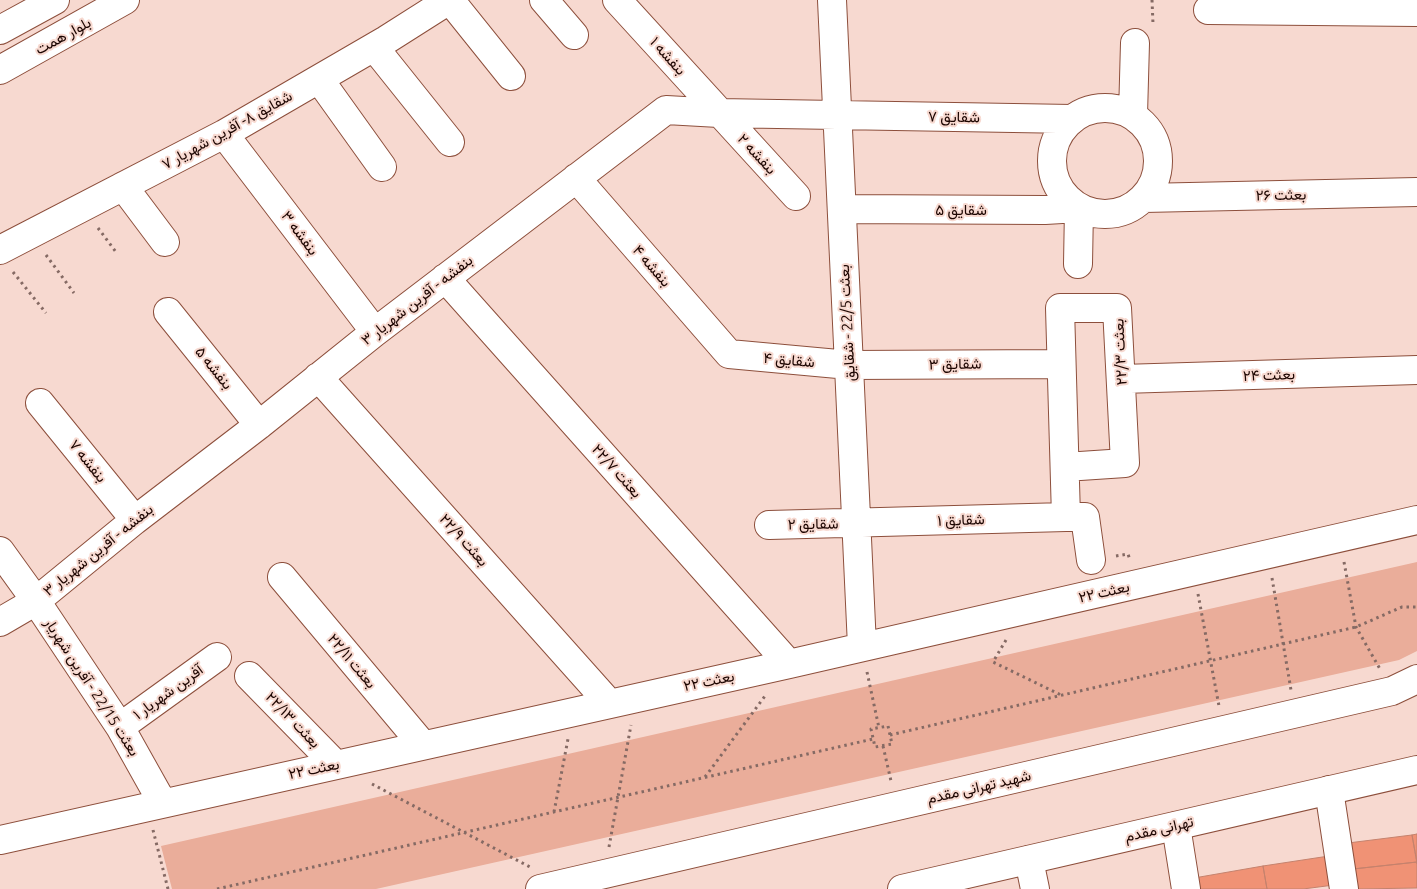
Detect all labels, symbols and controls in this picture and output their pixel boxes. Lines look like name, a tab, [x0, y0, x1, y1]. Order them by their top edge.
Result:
street label: بلوار همت	[32, 13, 94, 59]
street label: بنفشه ۱	[646, 33, 690, 79]
street label: شقایق ۸- آفرین شهریار ۷	[159, 87, 295, 173]
street label: شقایق ۷	[928, 108, 980, 126]
street label: بنفشه ۲	[734, 130, 780, 178]
street label: بعثت ۲۶	[1255, 186, 1307, 204]
street label: شقایق ۵	[935, 201, 987, 219]
street label: بنفشه ۳	[278, 207, 322, 259]
street label: بنفشه ۴	[629, 241, 675, 291]
street label: بنفشه - آفرین شهریار ۳	[358, 251, 476, 349]
street label: بعثت 22/5 - شقایق	[835, 264, 859, 382]
street label: بعثت ۲۲/۳	[1109, 318, 1131, 386]
street label: بنفشه ۵	[191, 343, 237, 393]
street label: شقایق ۴	[763, 349, 815, 371]
street label: شقایق ۳	[928, 355, 982, 373]
street label: بعثت ۲۴	[1243, 365, 1295, 385]
street label: بنفشه ۷	[65, 436, 111, 486]
street label: بعثت ۲۲/۷	[588, 441, 646, 501]
street label: بنفشه - آفرین شهریار ۳	[39, 500, 157, 600]
street label: بعثت ۲۲/۹	[436, 510, 492, 570]
street label: شقایق ۱	[937, 510, 985, 530]
street label: شقایق ۲	[787, 515, 839, 533]
street label: بعثت ۲۲	[1077, 577, 1131, 607]
street label: بعثت 22/15 - آفرین شهریار	[41, 615, 143, 759]
street label: بعثت ۲۲/۱۱	[324, 630, 380, 692]
street label: آفرین شهریار ۱	[129, 661, 207, 723]
street label: بعثت ۲۲	[682, 667, 736, 695]
street label: بعثت ۲۲/۱۳	[262, 688, 324, 752]
street label: بعثت ۲۲	[287, 755, 341, 783]
street label: شهید تهرانی مقدم	[925, 766, 1033, 808]
street label: تهرانی مقدم	[1123, 812, 1195, 846]

